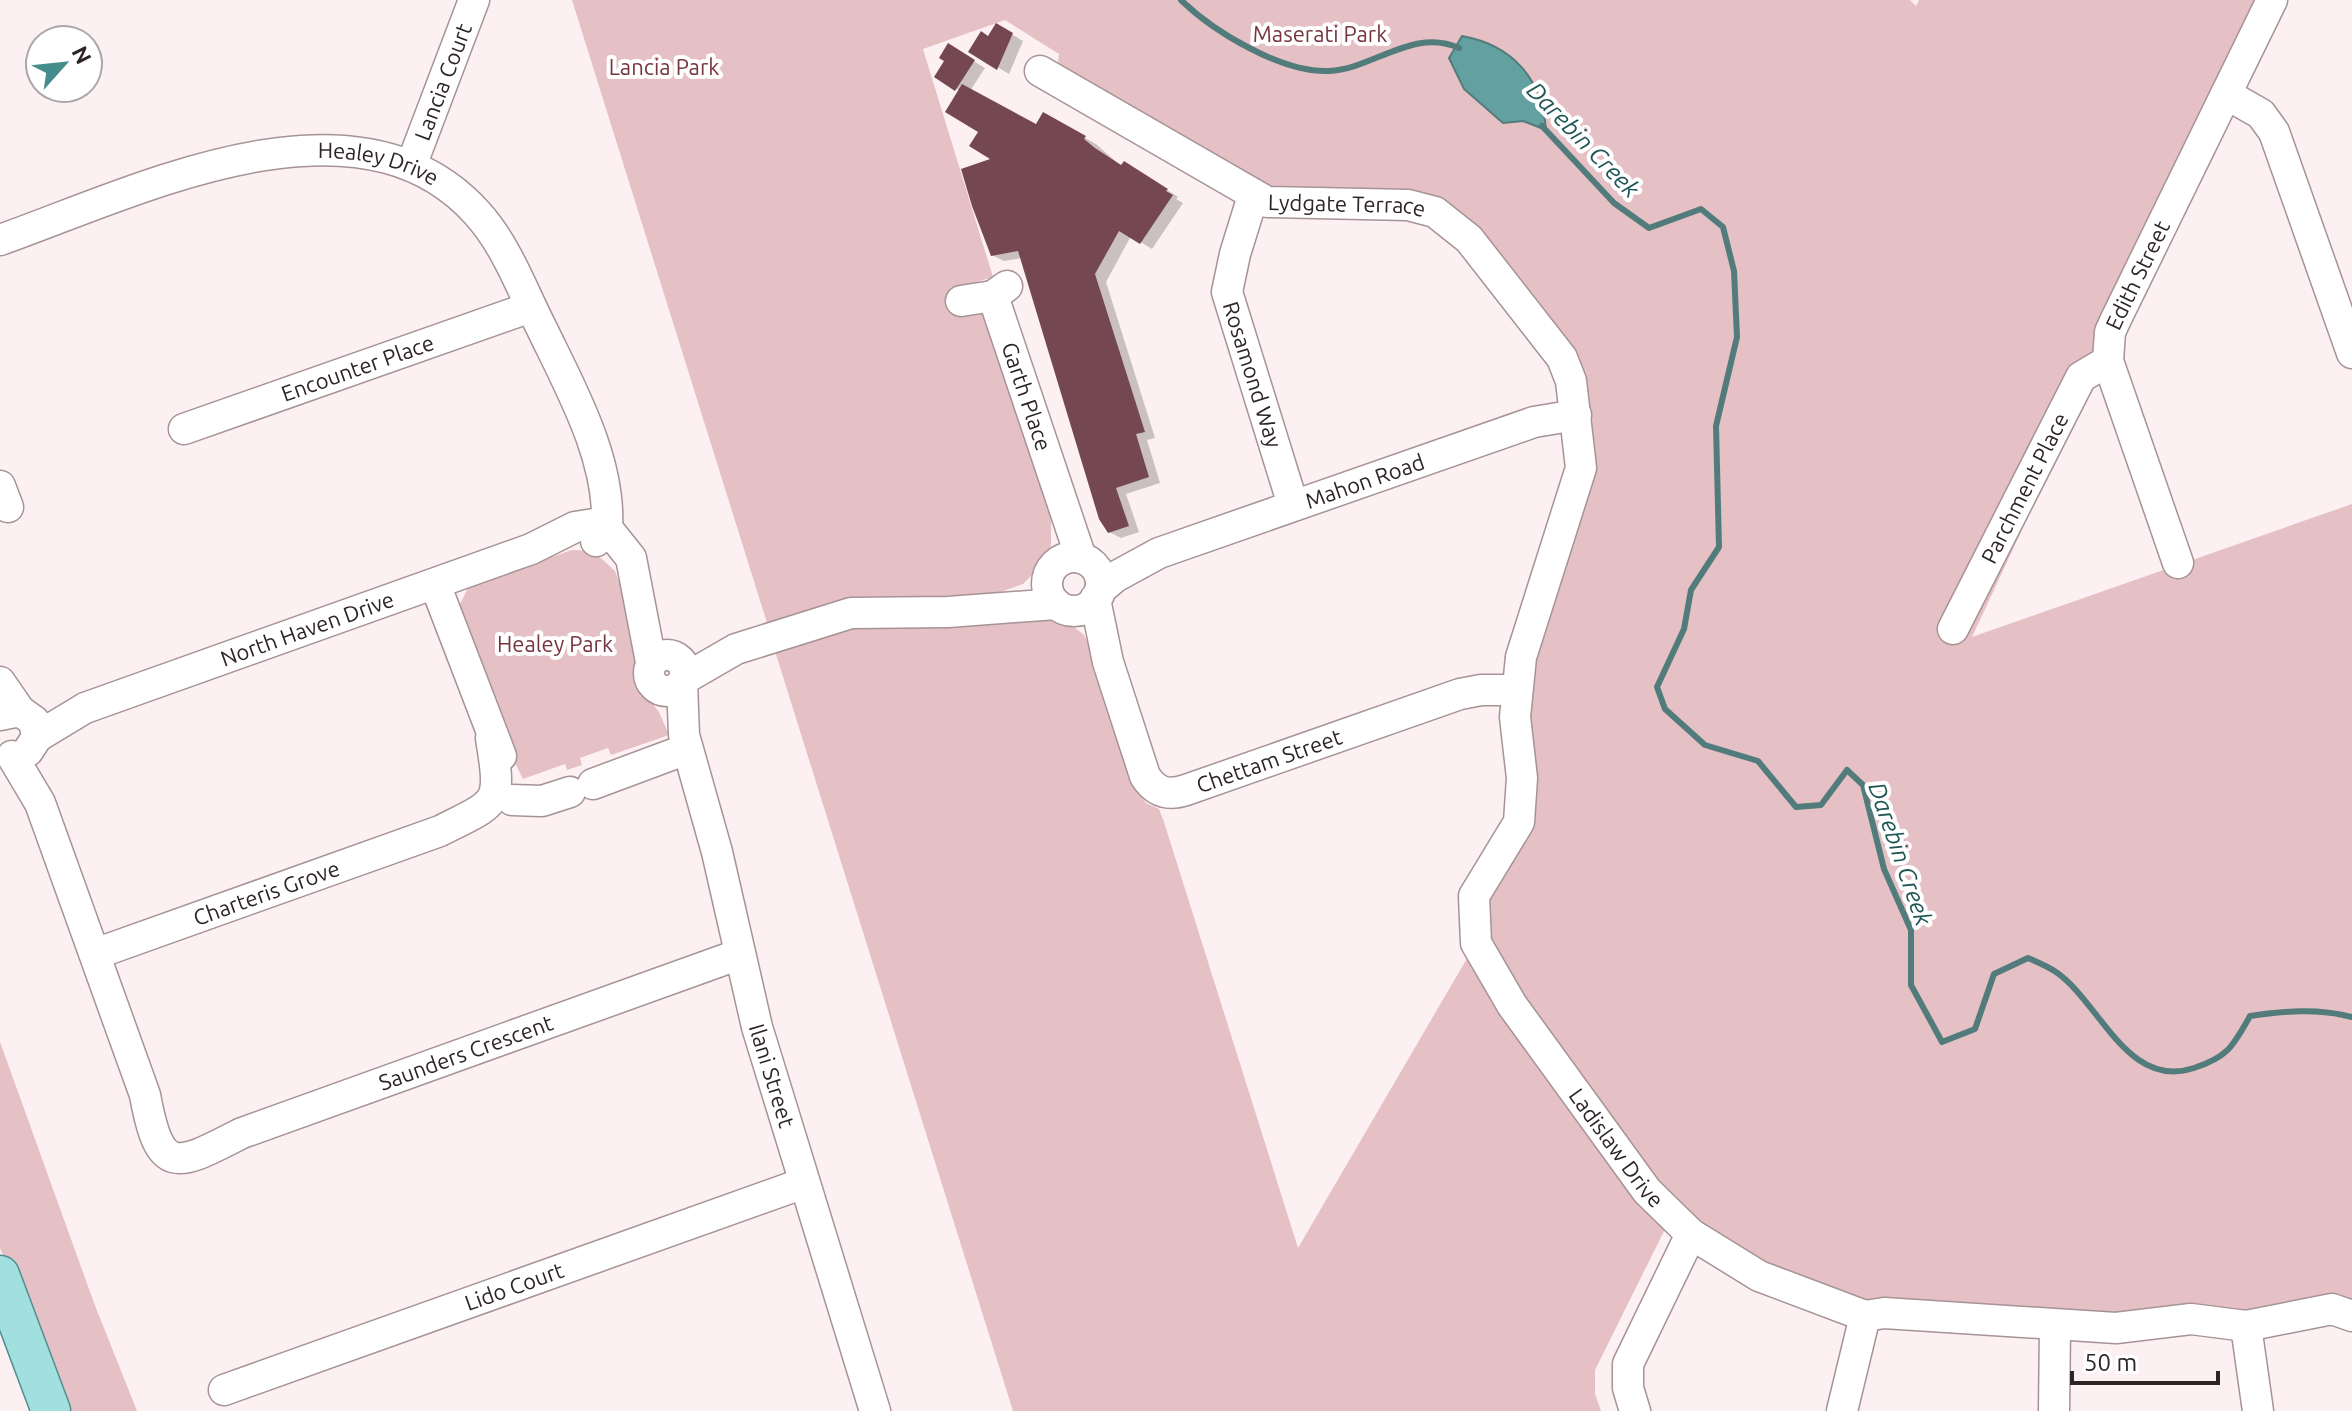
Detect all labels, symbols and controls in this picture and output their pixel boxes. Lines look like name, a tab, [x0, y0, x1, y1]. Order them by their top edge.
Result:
street label: Lancia Court	[409, 19, 476, 144]
park label: Maserati Park	[1253, 21, 1387, 46]
north arrow	[24, 24, 104, 104]
text: N	[67, 42, 97, 68]
park label: Lancia Park	[609, 54, 719, 79]
water label: Darebin Creek	[1522, 76, 1646, 203]
street label: Healey Drive	[318, 137, 443, 190]
street label: Lydgate Terrace	[1268, 189, 1428, 221]
street label: Edith Street	[2100, 216, 2174, 333]
street label: Rosamond Way	[1219, 298, 1288, 451]
street label: Encounter Place	[278, 329, 437, 406]
street label: Garth Place	[997, 339, 1057, 454]
street label: Parchment Place	[1976, 408, 2073, 567]
street label: Mahon Road	[1302, 448, 1427, 513]
street label: North Haven Drive	[217, 586, 397, 671]
park label: Healey Park	[497, 631, 613, 656]
street label: Chettam Street	[1193, 723, 1345, 797]
water label: Darebin Creek	[1863, 779, 1938, 930]
street label: Charteris Grove	[190, 855, 343, 930]
street label: Saunders Crescent	[375, 1009, 556, 1095]
street label: Ilani Street	[745, 1021, 800, 1131]
street label: Ladislaw Drive	[1565, 1083, 1669, 1212]
street label: Lido Court	[461, 1257, 567, 1315]
scale bar	[2072, 1335, 2218, 1385]
text: 50 m	[2084, 1349, 2137, 1376]

